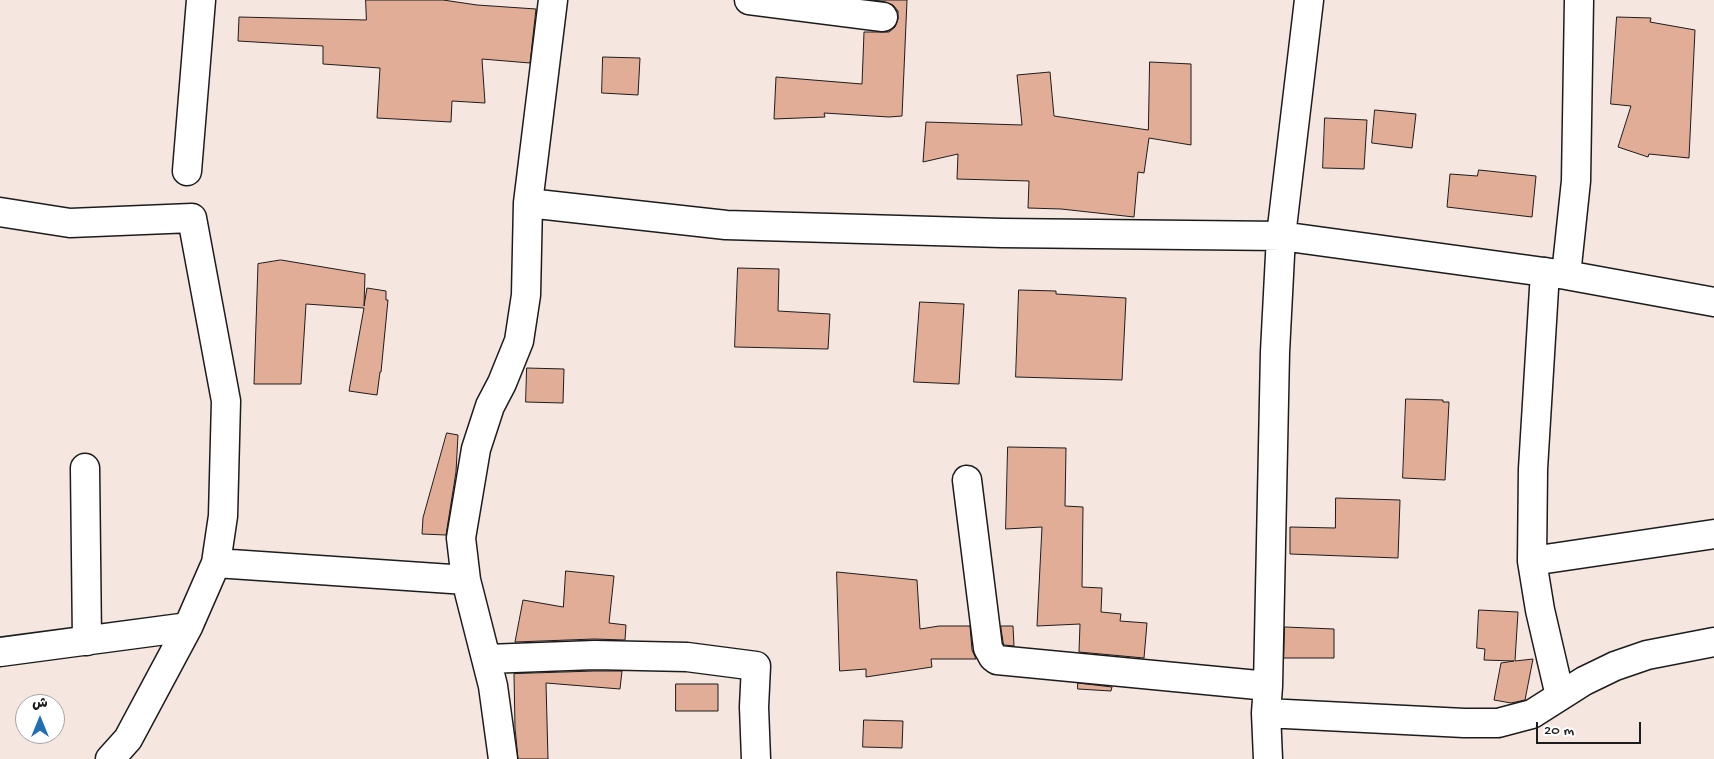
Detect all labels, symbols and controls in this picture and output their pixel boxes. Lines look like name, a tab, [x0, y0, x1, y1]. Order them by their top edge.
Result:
north arrow	[15, 694, 65, 744]
text: ش	[32, 696, 48, 713]
scale bar	[1539, 712, 1644, 744]
text: 20 m	[1544, 722, 1574, 740]

